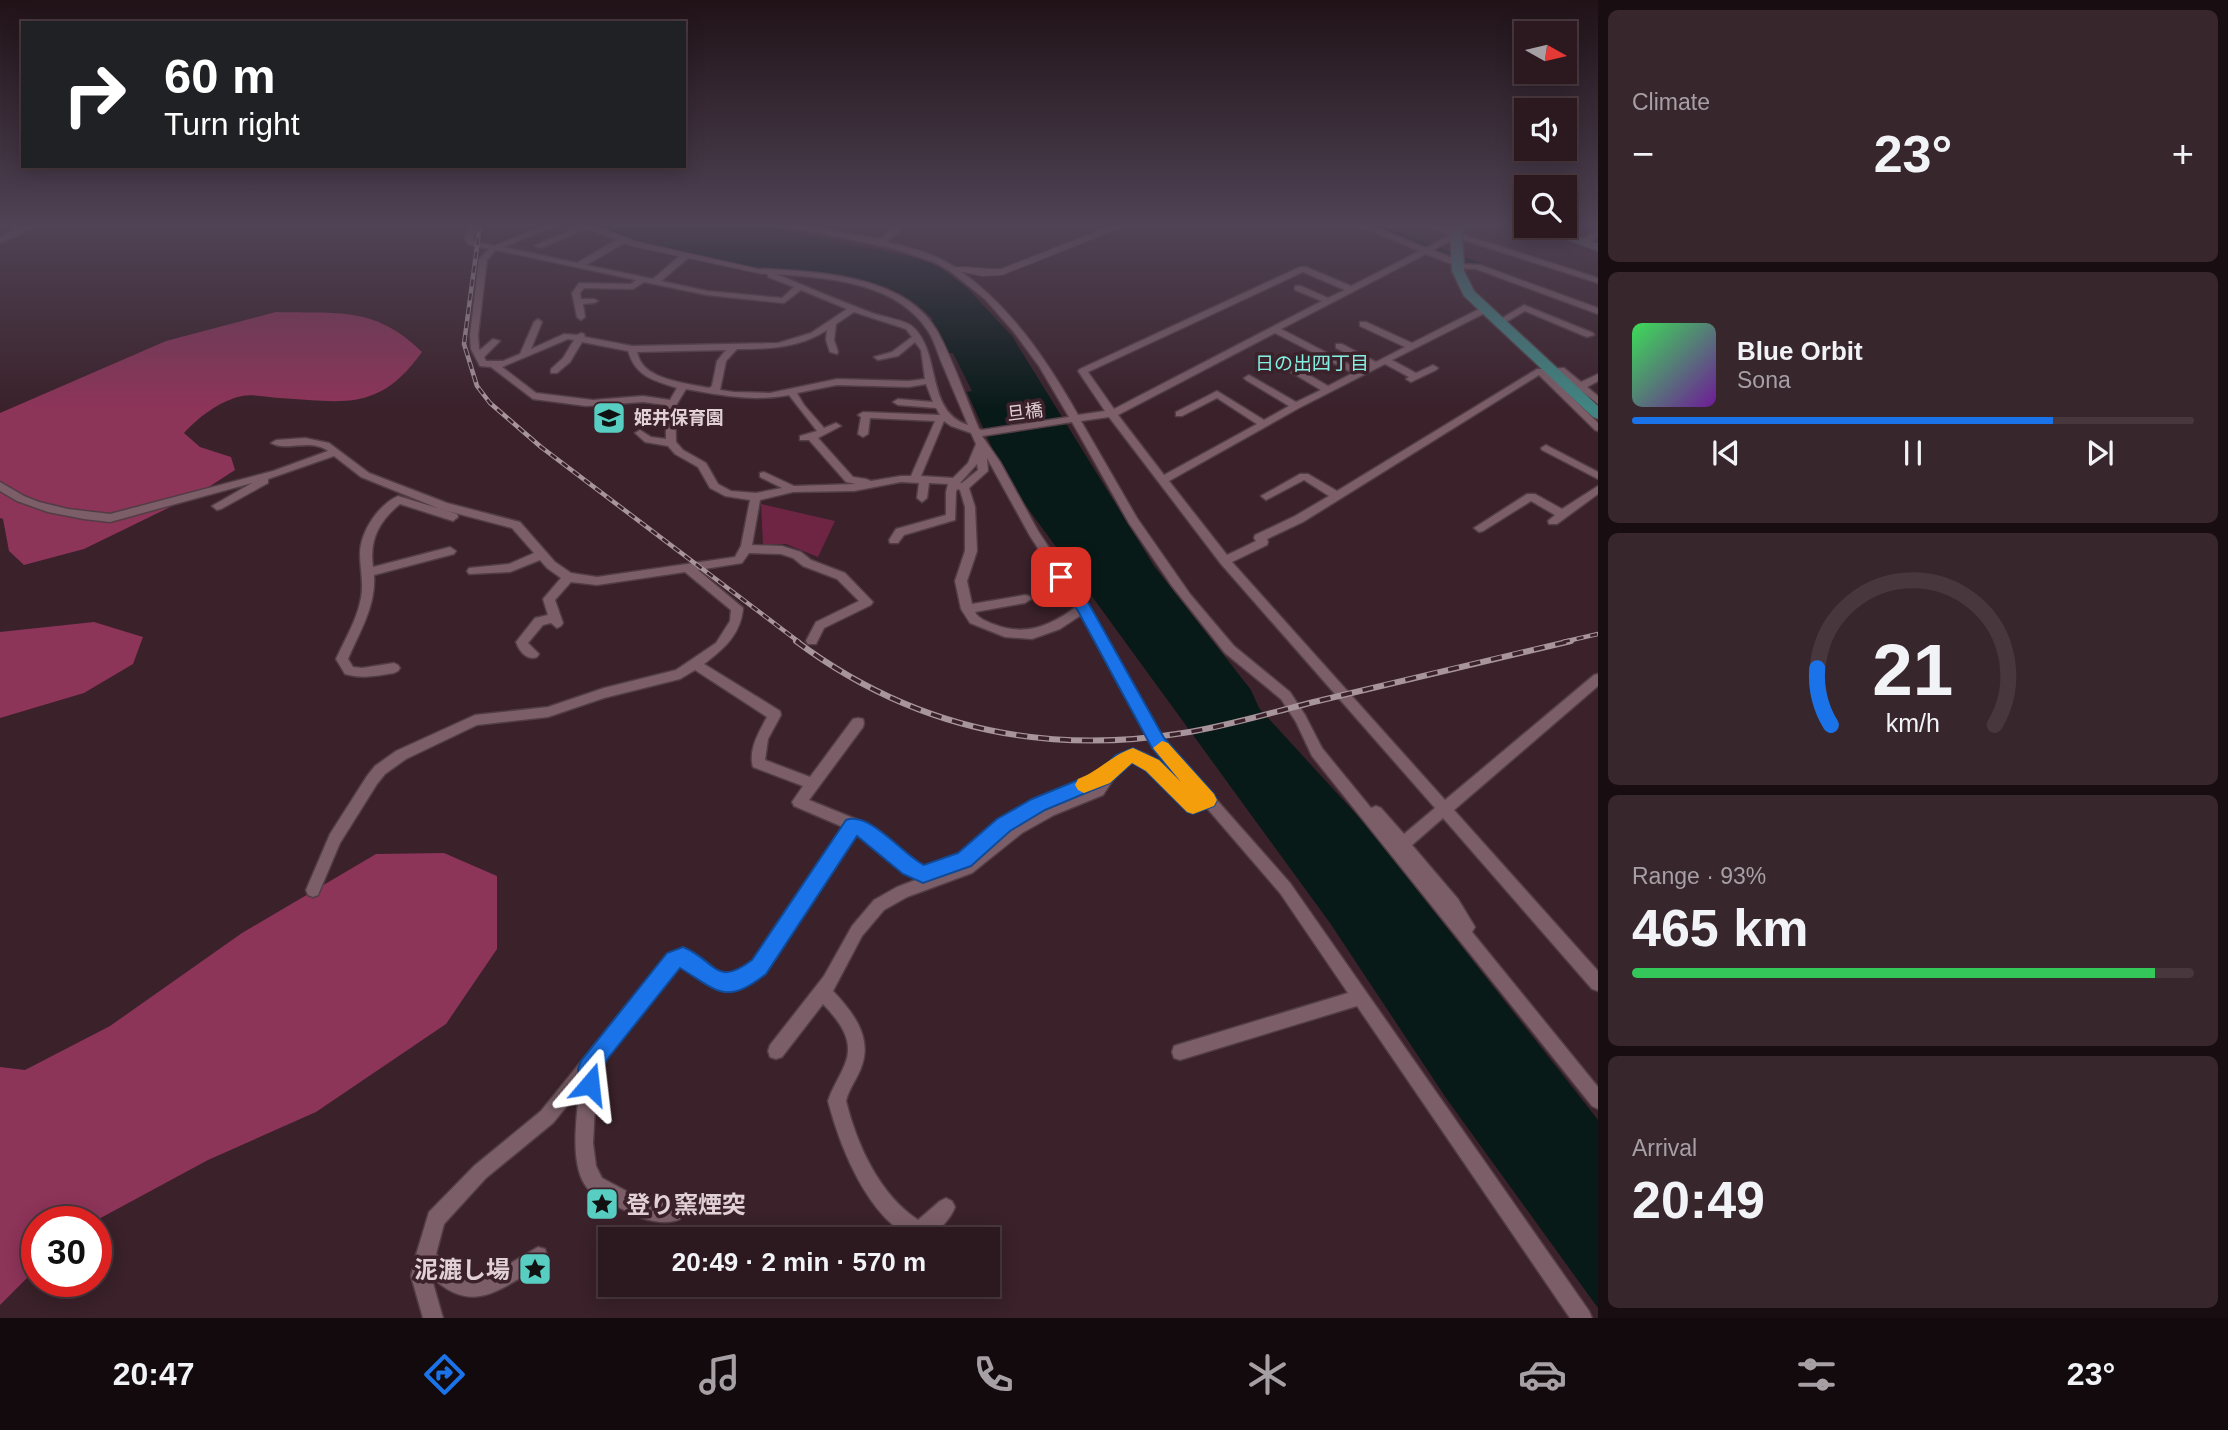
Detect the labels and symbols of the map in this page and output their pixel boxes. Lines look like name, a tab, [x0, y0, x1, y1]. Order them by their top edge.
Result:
north arrow	[1514, 21, 1577, 84]
district label: 日の出四丁目	[1255, 353, 1369, 374]
school or university icon: 姫井保育園	[590, 399, 628, 437]
street label: 旦橋	[1006, 400, 1044, 424]
place label: 姫井保育園	[634, 408, 724, 428]
pin	[1031, 547, 1091, 607]
position arrow	[553, 1047, 627, 1121]
place icon: 登り窯煙突	[583, 1185, 621, 1223]
place label: 登り窯煙突	[626, 1191, 746, 1218]
speed limit sign: 30	[21, 1206, 112, 1297]
place icon: 泥漉し場	[516, 1250, 554, 1288]
place label: 泥漉し場	[414, 1256, 510, 1283]

